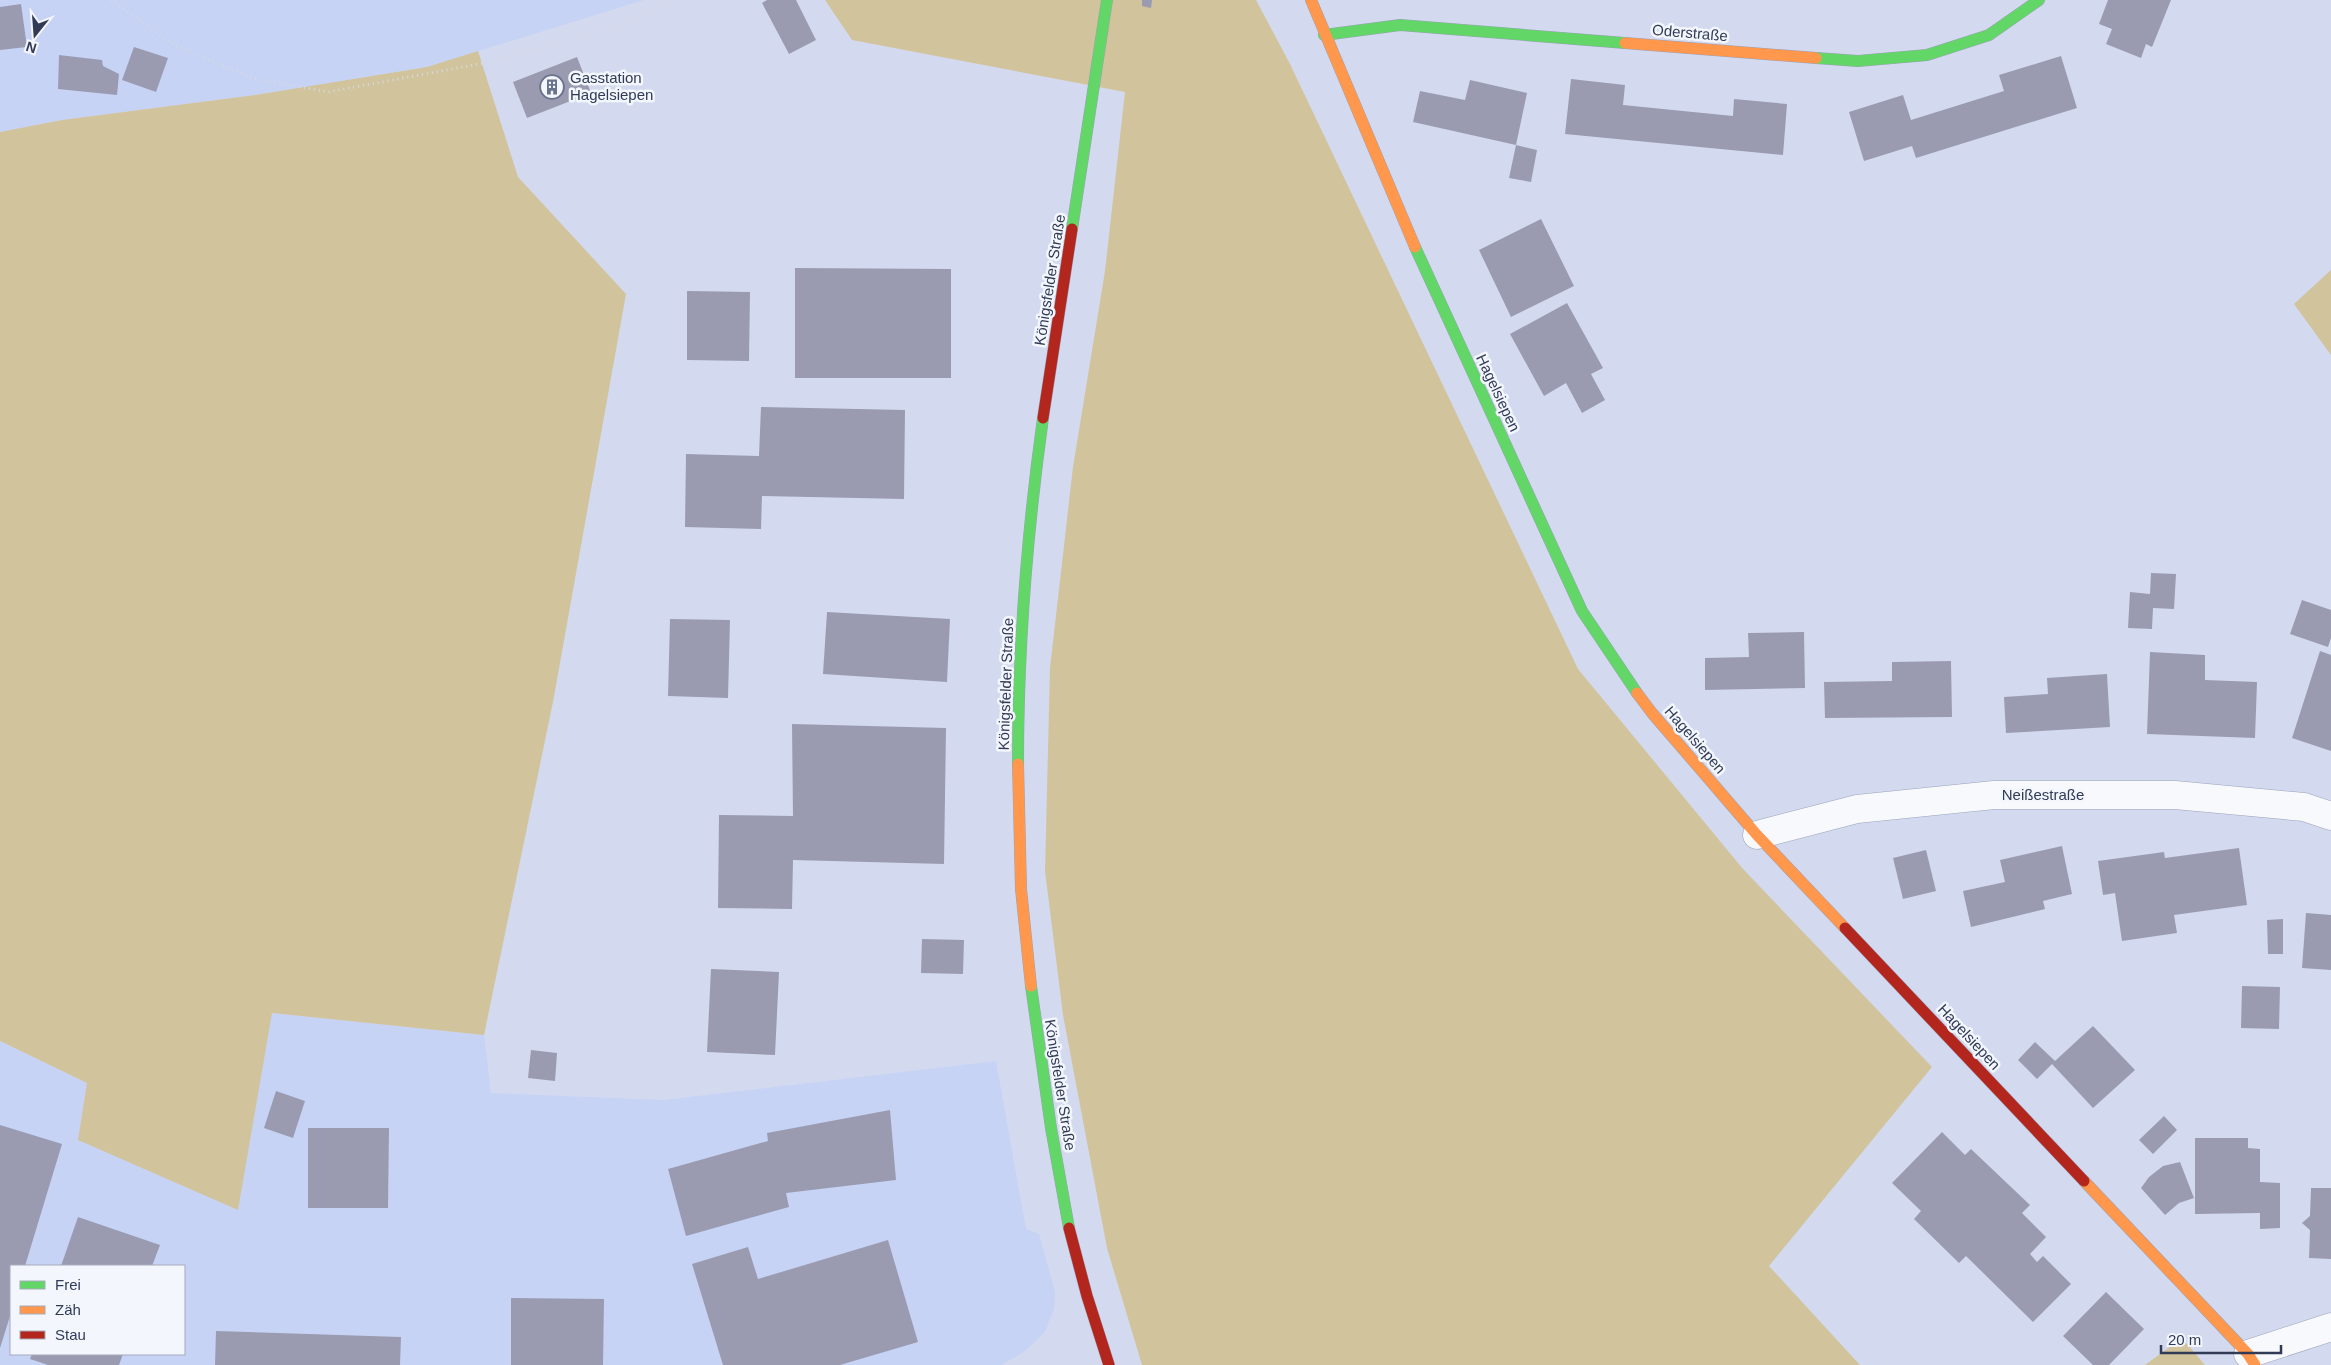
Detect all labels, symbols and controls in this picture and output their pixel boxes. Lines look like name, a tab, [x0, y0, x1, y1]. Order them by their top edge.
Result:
north arrow	[10, 10, 60, 60]
street label: Oderstraße	[1652, 21, 1729, 44]
text: N	[24, 38, 38, 57]
place label: Gasstation Hagelsiepen	[570, 69, 653, 103]
building icon: Gasstation Hagelsiepen	[539, 74, 565, 100]
street label: Königsfelder Straße	[1031, 213, 1068, 347]
street label: Hagelsiepen	[1473, 351, 1524, 434]
street label: Königsfelder Straße	[995, 617, 1016, 751]
street label: Hagelsiepen	[1662, 703, 1729, 777]
street label: Neißestraße	[2002, 786, 2084, 803]
street label: Hagelsiepen	[1935, 1000, 2004, 1073]
street label: Königsfelder Straße	[1042, 1018, 1079, 1152]
legend	[10, 1265, 185, 1355]
text: Frei	[55, 1276, 81, 1293]
text: Zäh	[55, 1301, 81, 1318]
scale bar	[2161, 1322, 2281, 1354]
text: Stau	[55, 1326, 86, 1343]
text: 20 m	[2168, 1331, 2201, 1348]

